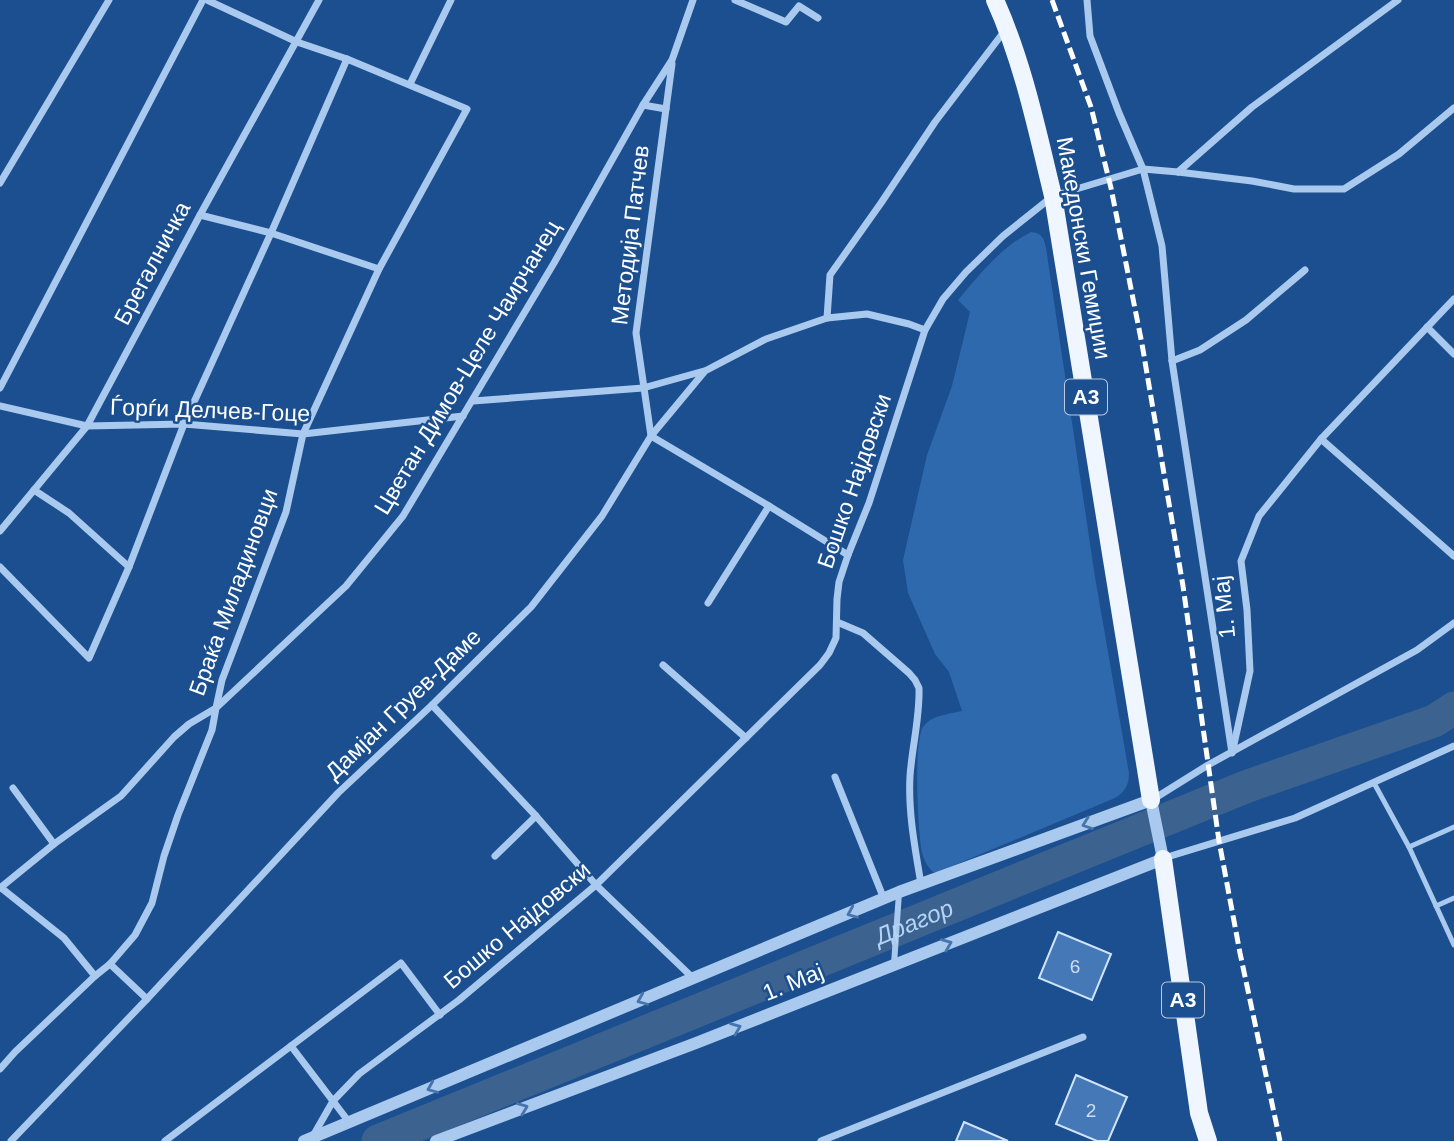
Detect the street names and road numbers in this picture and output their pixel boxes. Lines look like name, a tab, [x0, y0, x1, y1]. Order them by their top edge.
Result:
street label: Македонски Гемиџии	[1052, 135, 1116, 361]
street label: Методија Патчев	[606, 144, 654, 326]
street label: Брегалничка	[109, 197, 195, 329]
street label: Цветан Димов-Целе Чаирчанец	[369, 215, 565, 519]
road number: A3	[1065, 380, 1107, 414]
street label: Бошко Најдовски	[812, 390, 896, 572]
street label: Ѓорѓи Делчев-Гоце	[109, 394, 311, 426]
street label: Браќа Миладиновци	[183, 485, 283, 699]
street label: 1. Мај	[1208, 574, 1240, 640]
street label: Дамјан Груев-Даме	[320, 623, 486, 785]
street label: Бошко Најдовски	[439, 856, 595, 994]
street label: 1. Мај	[759, 958, 827, 1006]
road number: A3	[1162, 982, 1204, 1018]

